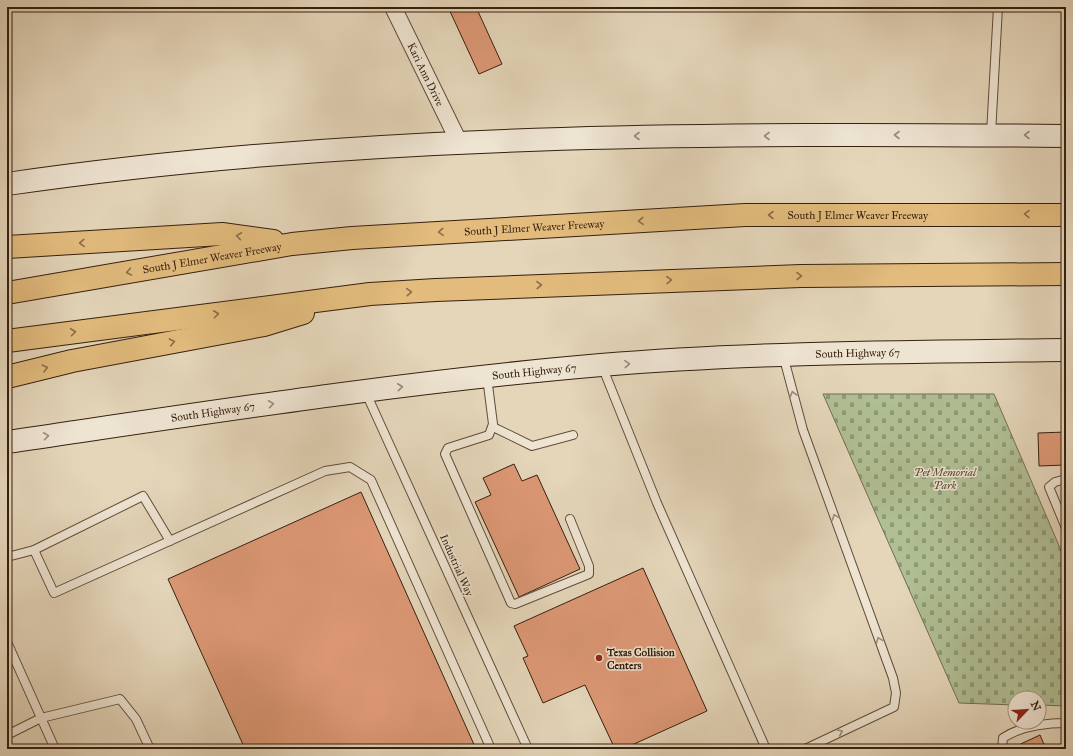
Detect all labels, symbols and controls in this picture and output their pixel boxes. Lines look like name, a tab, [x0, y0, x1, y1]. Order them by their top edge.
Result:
street label: Kari Ann Drive	[404, 41, 447, 109]
one-way arrow	[894, 131, 900, 139]
one-way arrow	[1024, 131, 1030, 139]
one-way arrow	[634, 132, 640, 140]
one-way arrow	[764, 132, 770, 140]
street label: South J Elmer Weaver Freeway	[788, 209, 929, 223]
one-way arrow	[1024, 210, 1030, 218]
one-way arrow	[768, 211, 774, 219]
one-way arrow	[638, 216, 644, 225]
street label: South J Elmer Weaver Freeway	[464, 217, 606, 238]
one-way arrow	[438, 227, 444, 236]
one-way arrow	[236, 232, 242, 241]
one-way arrow	[79, 239, 85, 248]
street label: South J Elmer Weaver Freeway	[142, 240, 283, 277]
one-way arrow	[126, 267, 132, 276]
one-way arrow	[796, 272, 802, 280]
one-way arrow	[666, 276, 672, 284]
one-way arrow	[536, 281, 542, 290]
one-way arrow	[406, 287, 412, 296]
one-way arrow	[213, 310, 219, 319]
one-way arrow	[70, 328, 76, 337]
one-way arrow	[169, 338, 175, 347]
street label: South Highway 67	[815, 346, 900, 361]
one-way arrow	[624, 359, 630, 368]
street label: South Highway 67	[491, 361, 577, 383]
one-way arrow	[42, 364, 48, 372]
one-way arrow	[397, 382, 403, 391]
one-way arrow	[789, 391, 798, 398]
street label: South Highway 67	[170, 400, 256, 425]
one-way arrow	[268, 400, 274, 409]
one-way arrow	[43, 432, 49, 441]
park label: Pet Memorial Park	[914, 466, 977, 492]
one-way arrow	[831, 514, 839, 521]
street label: Industrial Way	[437, 532, 476, 599]
one-way arrow	[875, 636, 883, 643]
place label: Texas Collision Centers	[606, 646, 675, 672]
marker: Texas Collision Centers	[594, 653, 604, 663]
north arrow	[1007, 690, 1047, 730]
text: N	[1028, 699, 1044, 714]
one-way arrow	[836, 729, 844, 737]

